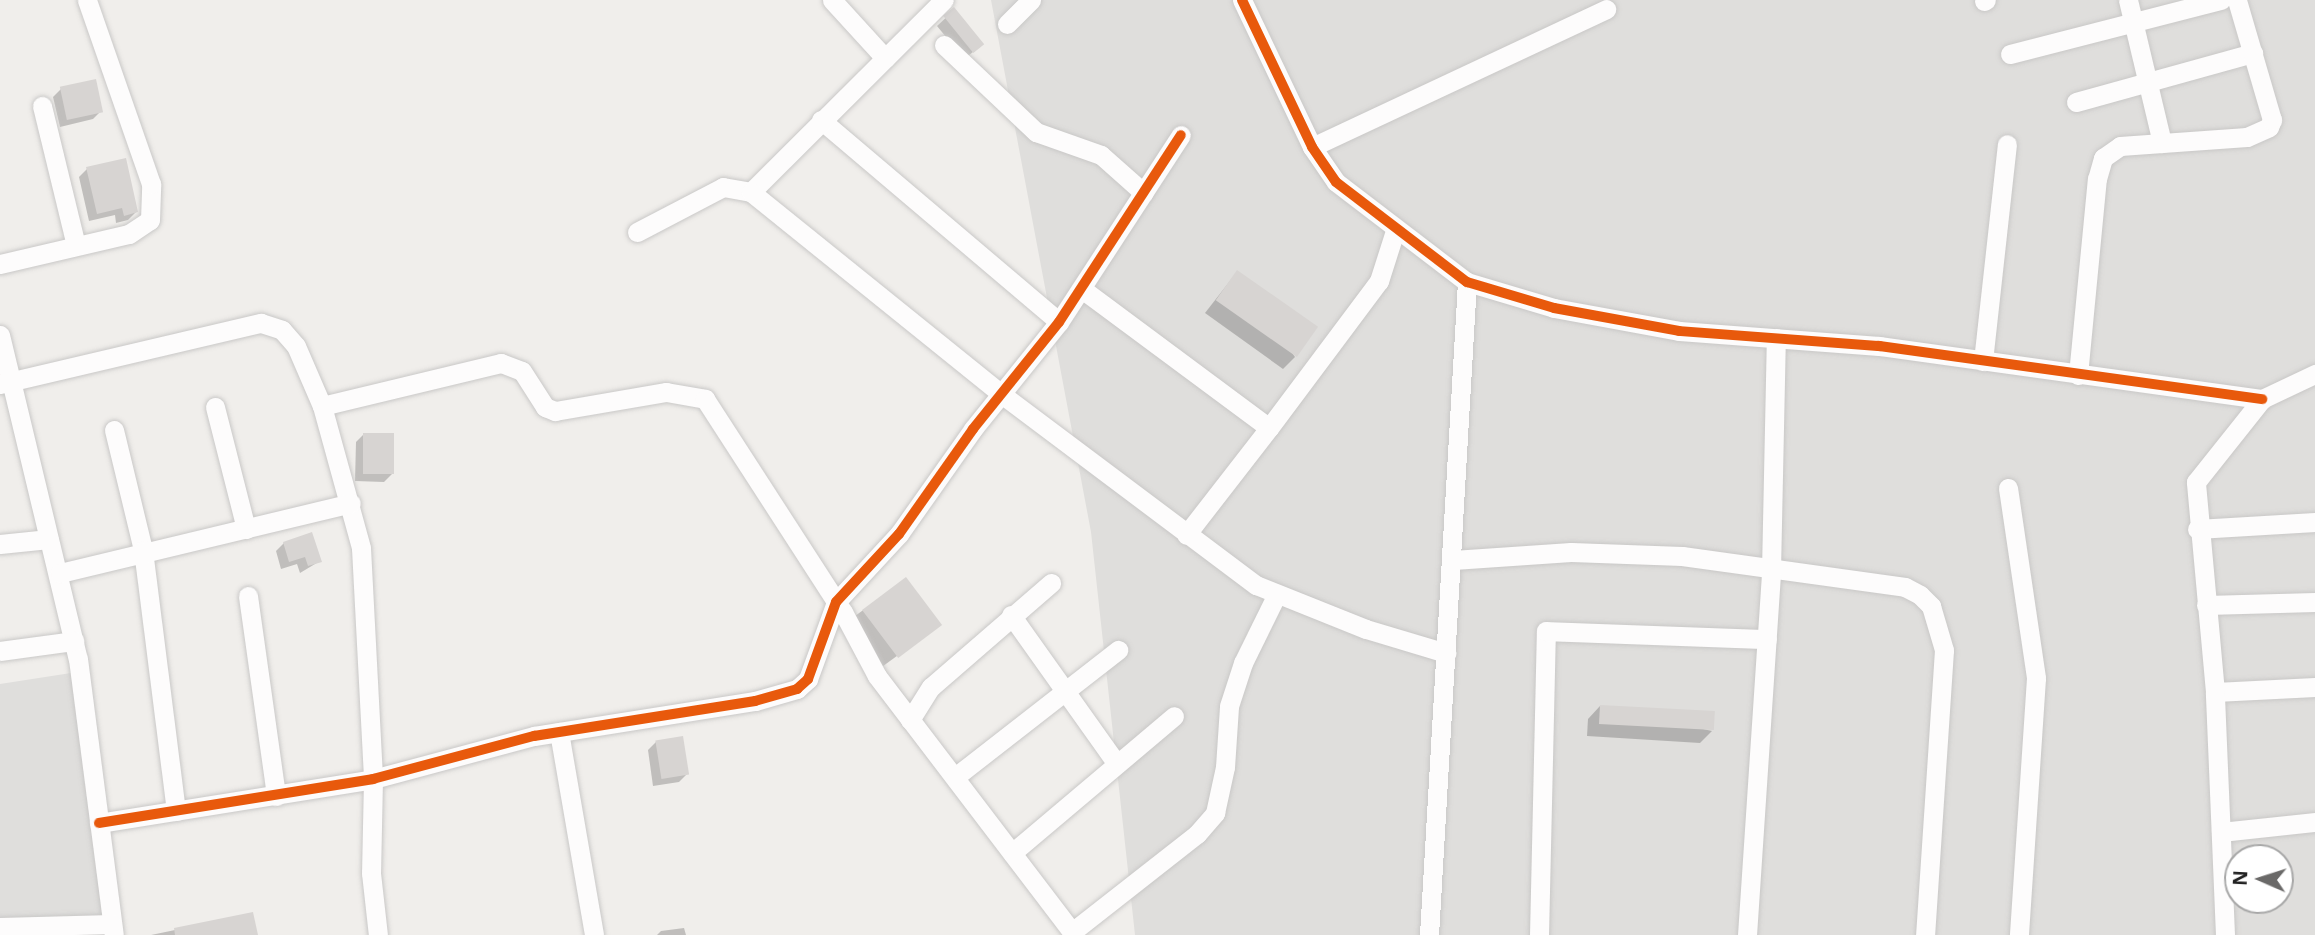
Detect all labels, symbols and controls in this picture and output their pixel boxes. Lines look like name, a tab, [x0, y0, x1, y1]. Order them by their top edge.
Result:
north arrow	[2224, 844, 2294, 914]
text: N	[2227, 870, 2253, 886]

